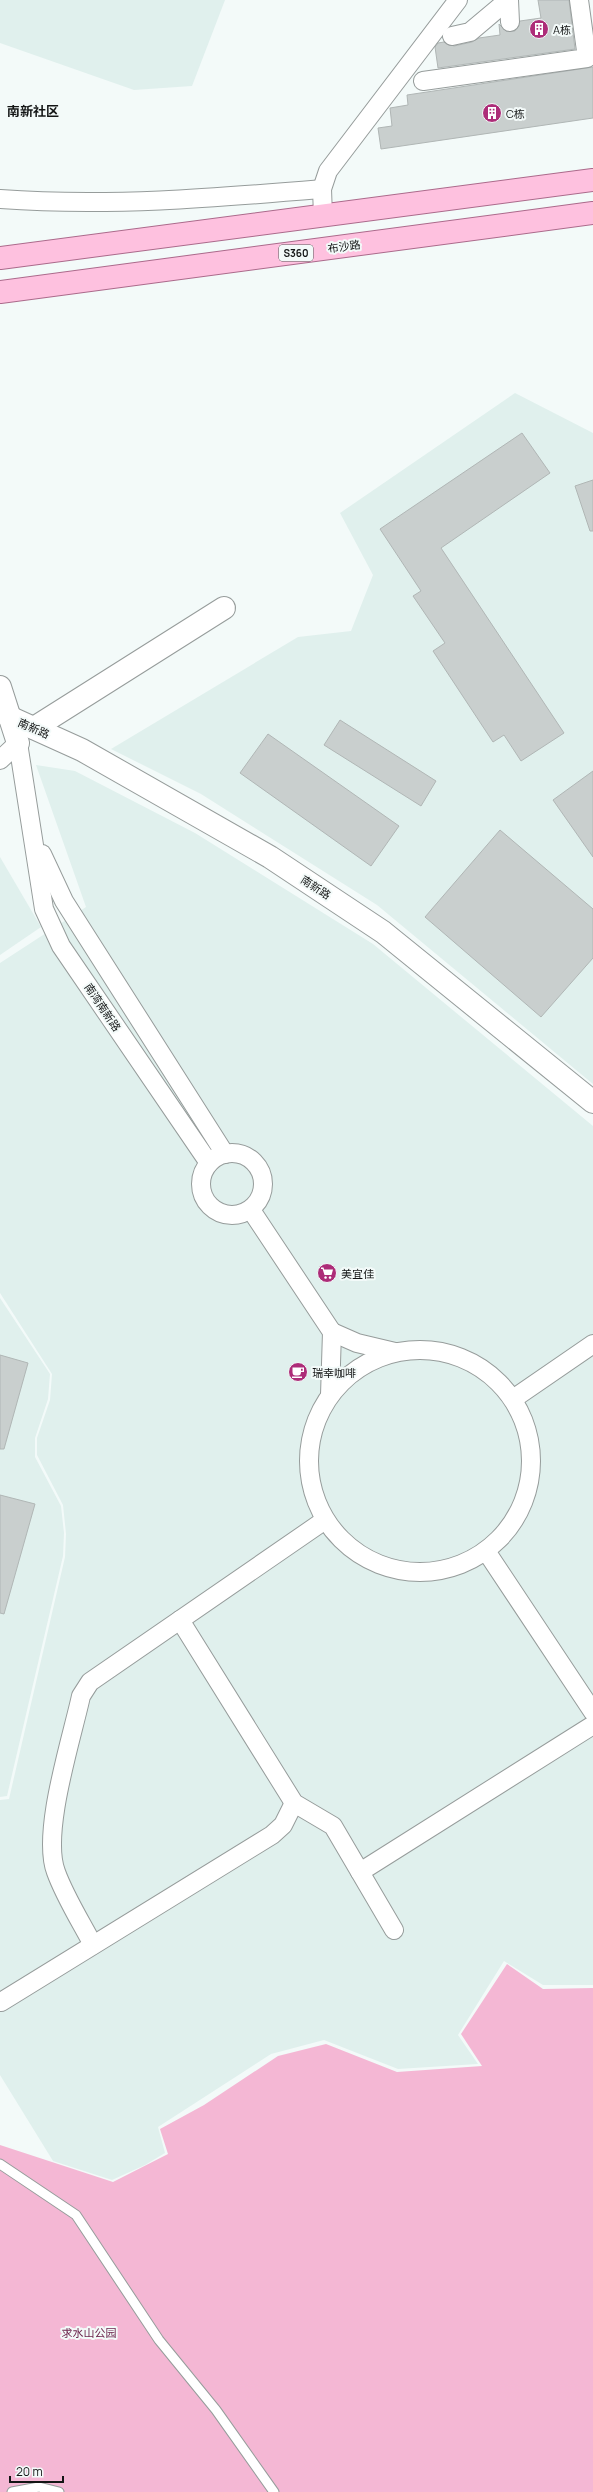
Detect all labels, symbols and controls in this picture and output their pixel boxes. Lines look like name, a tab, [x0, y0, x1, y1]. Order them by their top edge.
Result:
building icon: A栋	[528, 18, 550, 40]
place label: A栋	[553, 22, 571, 37]
district label: 南新社区	[7, 102, 59, 120]
building icon: C栋	[481, 102, 503, 124]
place label: C栋	[506, 106, 525, 121]
street label: 布沙路	[327, 236, 361, 256]
road number: S360	[279, 245, 313, 261]
street label: 南新路	[16, 714, 52, 742]
street label: 南新路	[298, 872, 334, 902]
street label: 南湾南新路	[81, 980, 125, 1034]
supermarket icon: 美宜佳	[316, 1262, 338, 1284]
place label: 美宜佳	[341, 1266, 374, 1281]
cafe icon: 瑞幸咖啡	[287, 1361, 309, 1383]
place label: 瑞幸咖啡	[312, 1365, 356, 1380]
park label: 求水山公园	[62, 2325, 117, 2340]
scale bar	[10, 2458, 63, 2484]
text: 20 m	[16, 2463, 43, 2480]

